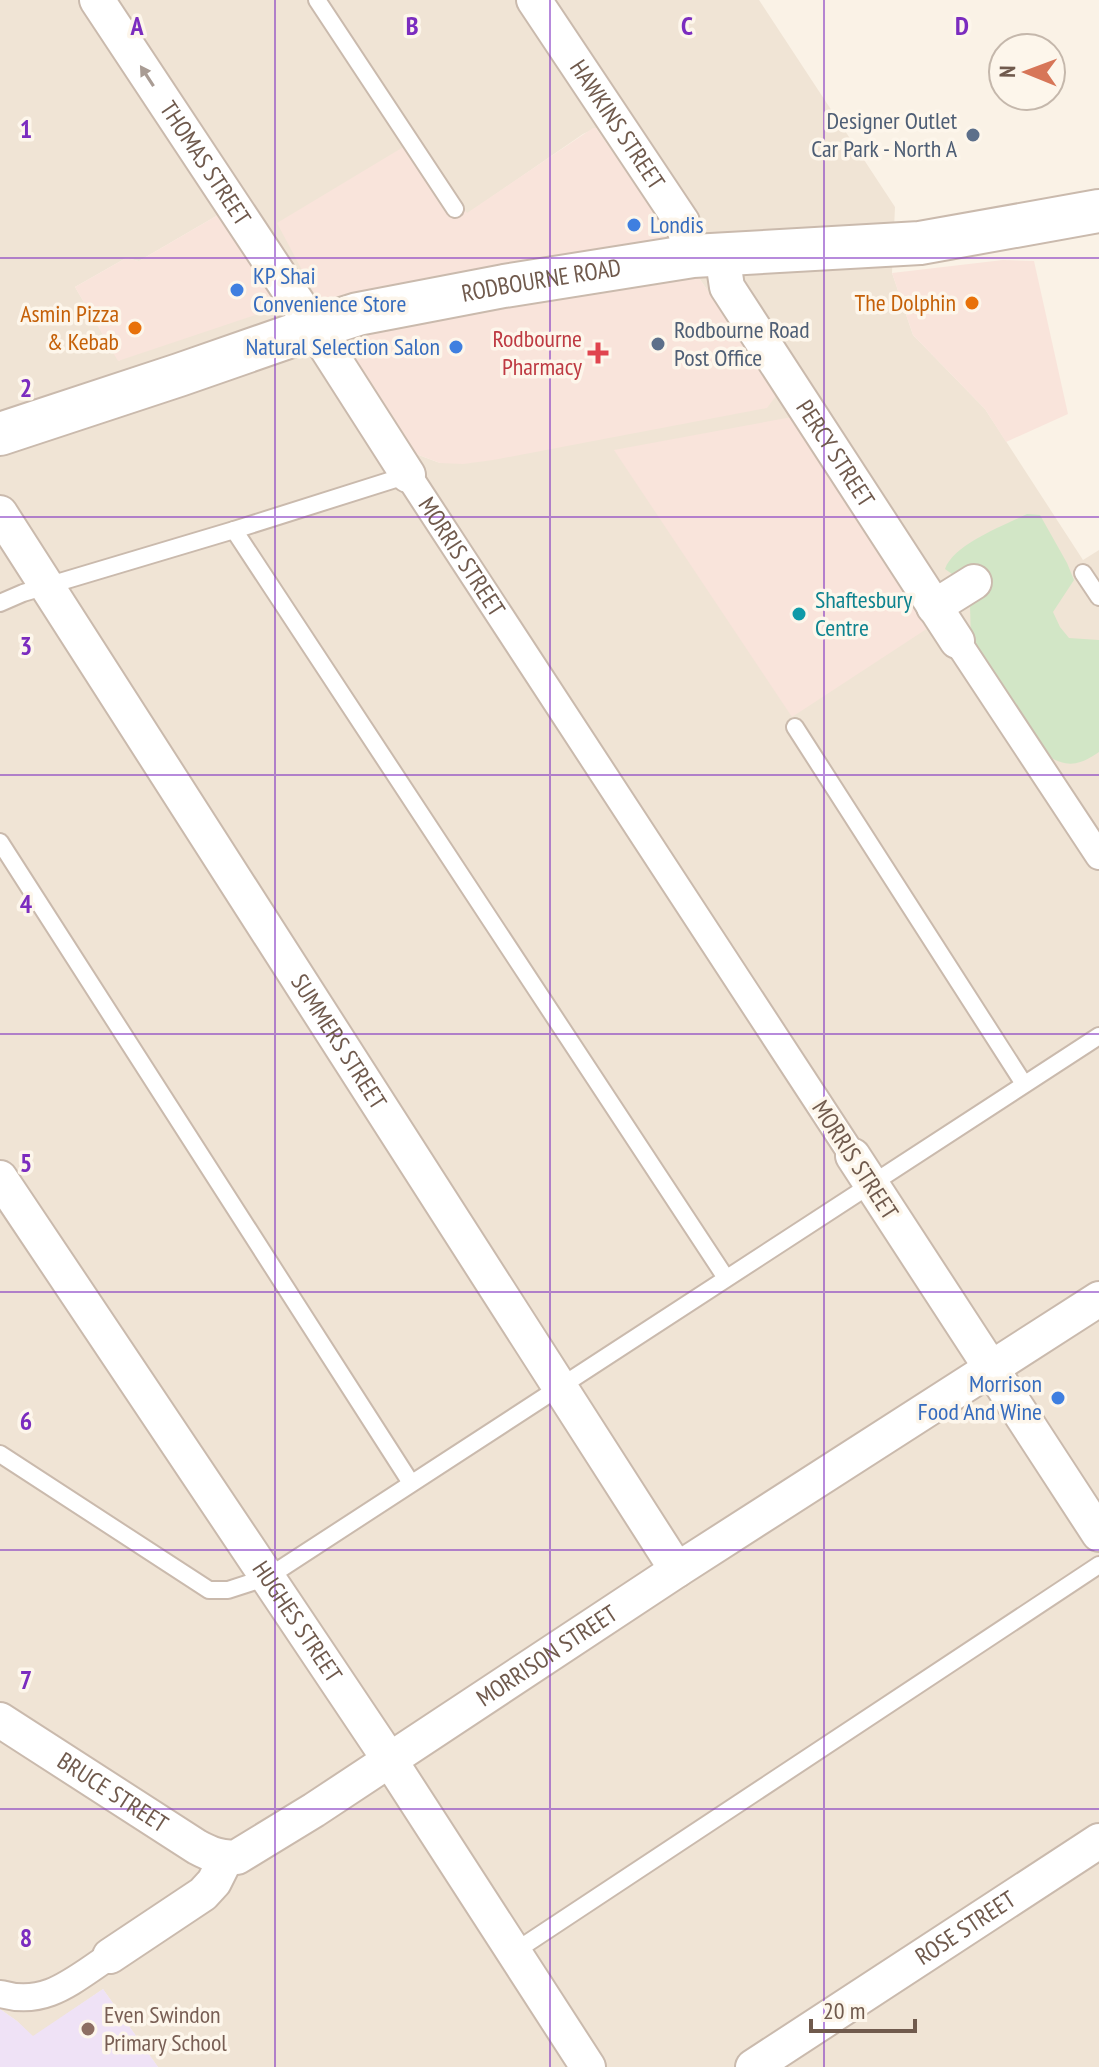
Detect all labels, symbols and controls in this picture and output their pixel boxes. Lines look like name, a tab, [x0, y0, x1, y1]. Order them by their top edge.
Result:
text: A	[129, 9, 144, 42]
text: B	[406, 9, 419, 42]
text: C	[681, 9, 693, 42]
text: D	[955, 9, 969, 42]
north arrow	[987, 32, 1067, 112]
street label: HAWKINS STREET	[563, 54, 672, 195]
one-way arrow	[140, 65, 155, 86]
text: N	[993, 65, 1021, 78]
street label: THOMAS STREET	[153, 95, 258, 231]
place label: Designer Outlet Car Park - North A	[811, 105, 958, 164]
text: 1	[20, 112, 32, 145]
marker: Designer Outlet Car Park - North A	[964, 126, 982, 144]
place label: Londis	[650, 209, 704, 240]
marker: Londis	[625, 216, 643, 234]
street label: RODBOURNE ROAD	[459, 252, 623, 309]
place label: KP Shai Convenience Store	[253, 260, 406, 319]
marker: KP Shai Convenience Store	[228, 281, 246, 299]
place label: The Dolphin	[854, 287, 956, 318]
marker: The Dolphin	[963, 294, 981, 312]
place label: Asmin Pizza & Kebab	[20, 298, 119, 357]
place label: Rodbourne Road Post Office	[674, 314, 810, 373]
marker: Asmin Pizza & Kebab	[126, 319, 144, 337]
place label: Rodbourne Pharmacy	[492, 323, 582, 382]
place label: Natural Selection Salon	[245, 331, 440, 362]
marker: Rodbourne Road Post Office	[649, 335, 667, 353]
marker: Natural Selection Salon	[447, 338, 465, 356]
marker: Rodbourne Pharmacy	[589, 344, 607, 362]
text: 2	[20, 371, 32, 404]
street label: PERCY STREET	[789, 394, 882, 513]
street label: MORRIS STREET	[412, 491, 512, 623]
place label: Shaftesbury Centre	[815, 584, 912, 643]
marker: Shaftesbury Centre	[790, 605, 808, 623]
text: 3	[20, 629, 32, 662]
text: 4	[20, 887, 33, 920]
street label: SUMMERS STREET	[284, 968, 394, 1115]
street label: MORRIS STREET	[805, 1094, 906, 1226]
text: 5	[20, 1146, 32, 1179]
place label: Morrison Food And Wine	[918, 1368, 1042, 1427]
marker: Morrison Food And Wine	[1049, 1389, 1067, 1407]
text: 6	[20, 1404, 32, 1437]
street label: HUGHES STREET	[246, 1555, 349, 1688]
street label: MORRISON STREET	[471, 1598, 623, 1713]
text: 7	[20, 1663, 32, 1696]
street label: BRUCE STREET	[52, 1745, 174, 1839]
street label: ROSE STREET	[909, 1883, 1022, 1972]
text: 8	[20, 1921, 32, 1954]
scale bar	[811, 1983, 915, 2033]
text: 20 m	[823, 1995, 865, 2026]
place label: Even Swindon Primary School	[104, 1999, 227, 2058]
marker: Even Swindon Primary School	[79, 2020, 97, 2038]

